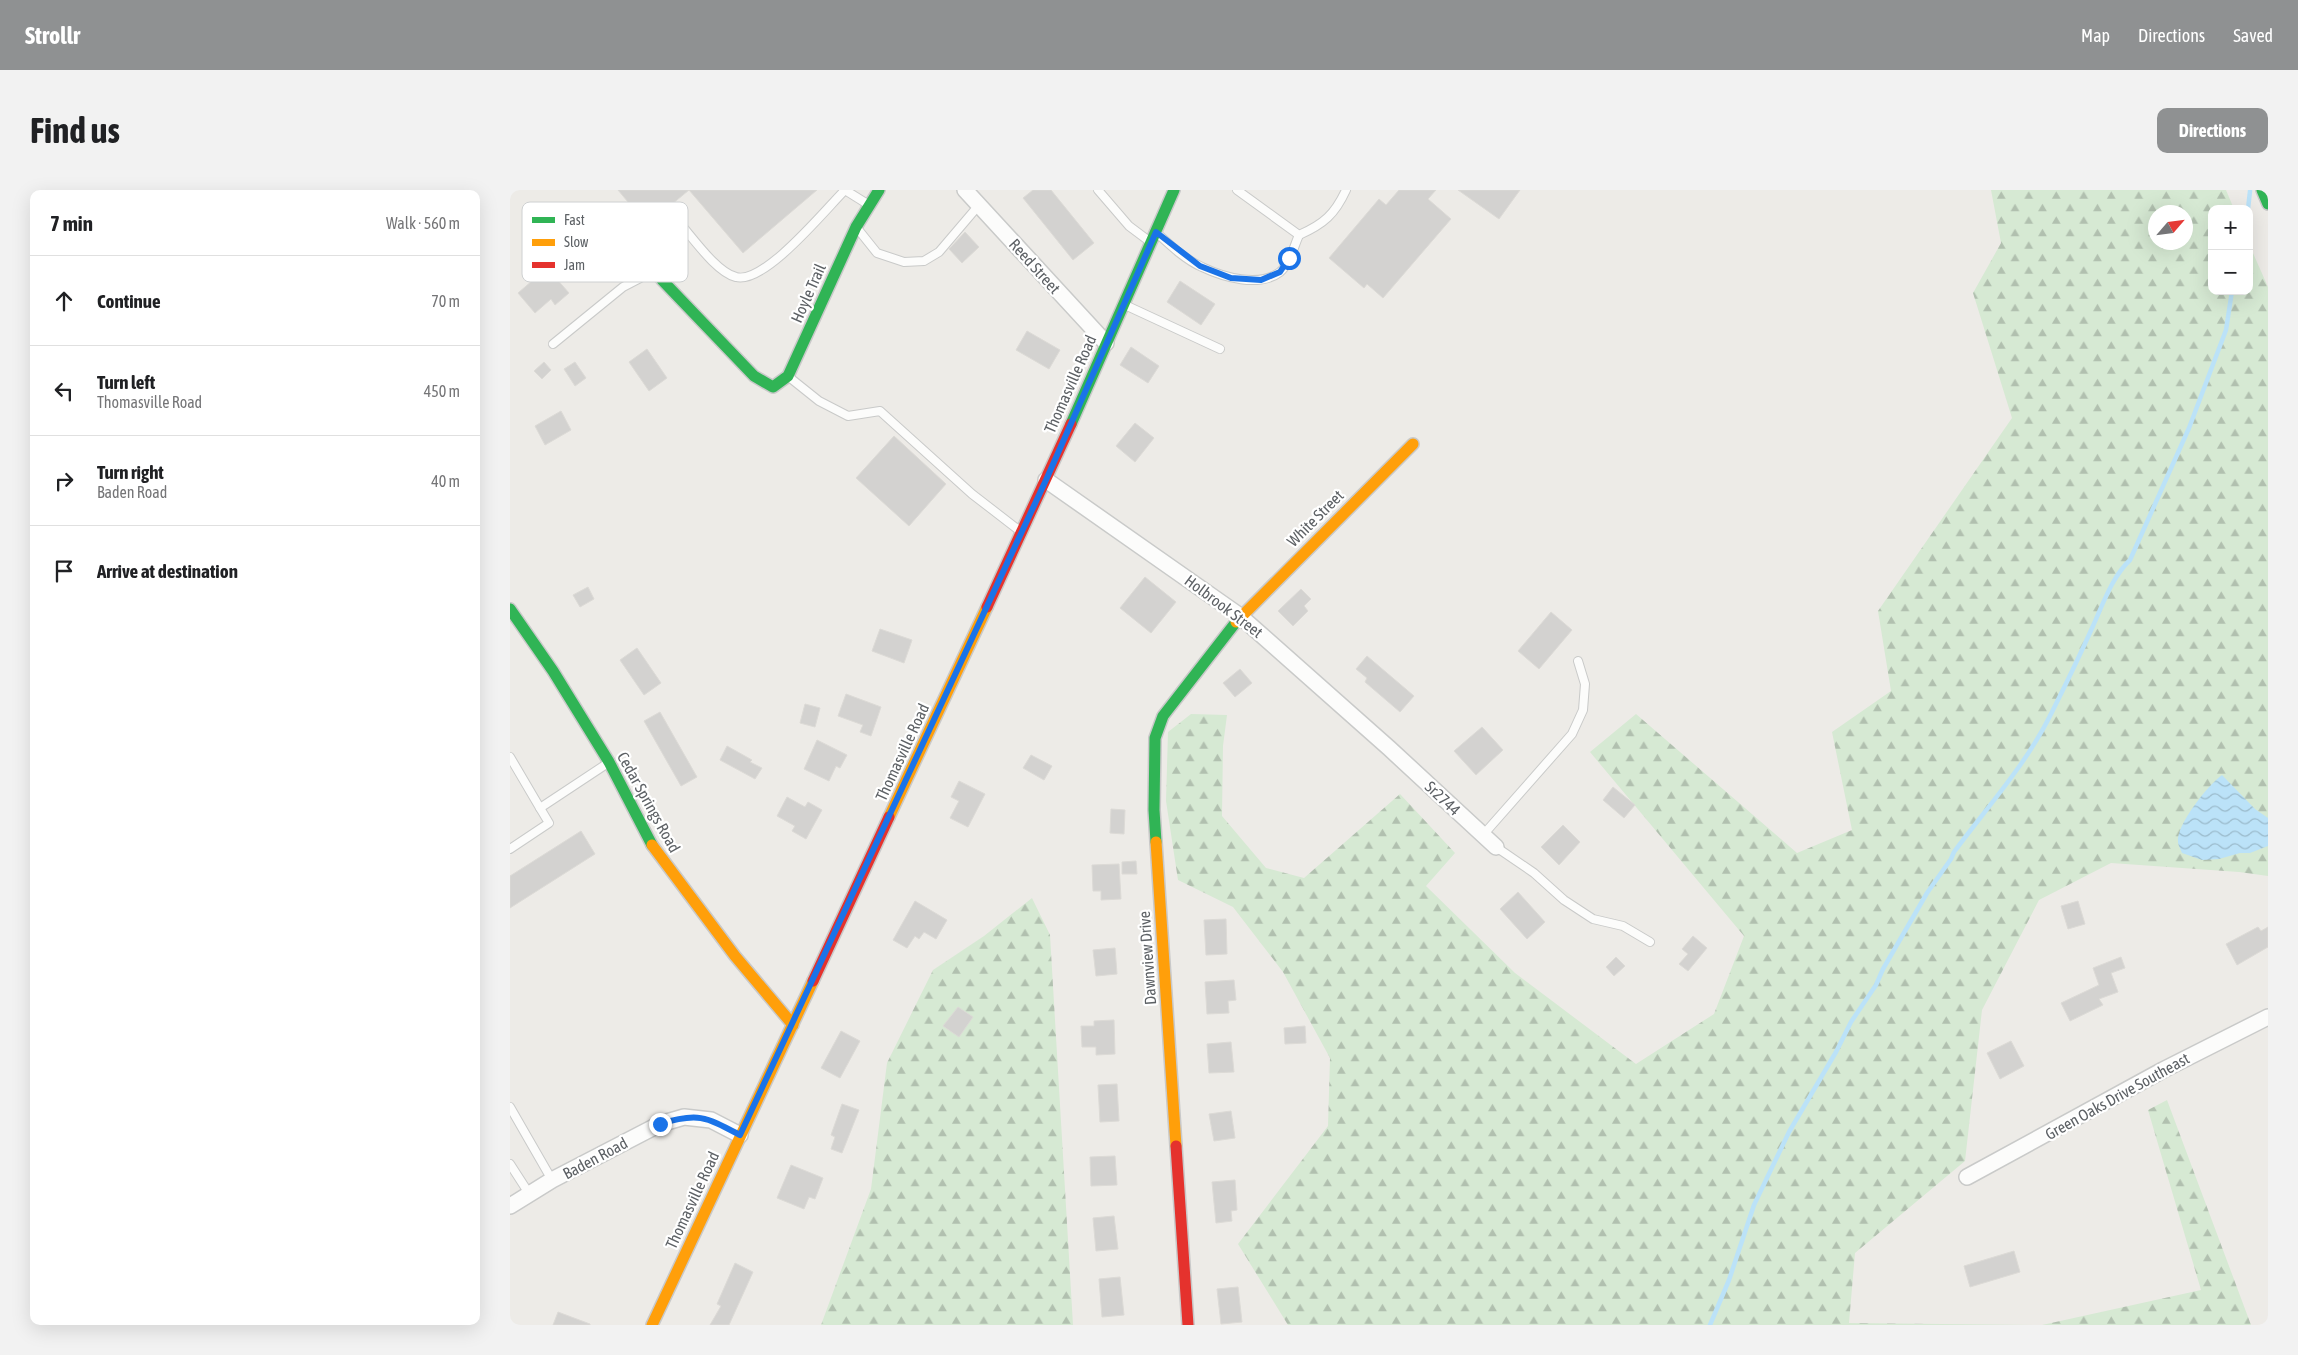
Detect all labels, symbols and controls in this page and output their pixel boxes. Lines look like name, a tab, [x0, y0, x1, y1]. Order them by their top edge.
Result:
text: Strollr	[25, 22, 80, 49]
text: Map	[2081, 25, 2110, 46]
text: Directions	[2138, 25, 2205, 46]
text: Saved	[2233, 25, 2273, 46]
button: Directions	[2157, 108, 2268, 153]
text: Find us	[30, 110, 120, 150]
legend	[522, 202, 688, 282]
north arrow	[2148, 205, 2193, 250]
map controls	[2208, 205, 2253, 295]
button: +	[2208, 205, 2253, 250]
text: 7 min	[50, 211, 93, 235]
text: Fast	[564, 212, 585, 228]
text: Walk · 560 m	[386, 214, 460, 232]
text: Slow	[564, 234, 589, 250]
street label: Reed Street	[1006, 235, 1064, 297]
route start	[1278, 247, 1301, 270]
button: −	[2208, 250, 2253, 295]
text: Jam	[564, 257, 585, 273]
street label: Hoyle Trail	[787, 260, 830, 326]
icon: ahead	[50, 287, 78, 315]
text: Continue	[97, 290, 161, 312]
text: 70 m	[431, 292, 460, 310]
street label: Thomasville Road	[1040, 332, 1100, 436]
text: Turn left	[97, 371, 155, 393]
icon: left	[50, 377, 78, 405]
text: 450 m	[424, 382, 460, 400]
text: Thomasville Road	[97, 393, 202, 411]
text: Turn right	[97, 461, 164, 483]
icon: right	[50, 467, 78, 495]
text: 40 m	[431, 472, 460, 490]
text: Baden Road	[97, 483, 167, 501]
street label: White Street	[1283, 486, 1347, 550]
icon: arrive	[50, 557, 78, 585]
text: Arrive at destination	[97, 560, 238, 582]
street label: Holbrook Street	[1182, 571, 1267, 641]
street label: Thomasville Road	[872, 701, 932, 803]
street label: Cedar Springs Road	[613, 749, 684, 856]
street label: Sr2744	[1422, 777, 1464, 819]
street label: Dawnview Drive	[1135, 911, 1159, 1005]
street label: Green Oaks Drive Southeast	[2042, 1049, 2192, 1143]
route end	[649, 1113, 672, 1136]
street label: Baden Road	[560, 1134, 630, 1182]
street label: Thomasville Road	[662, 1149, 722, 1251]

